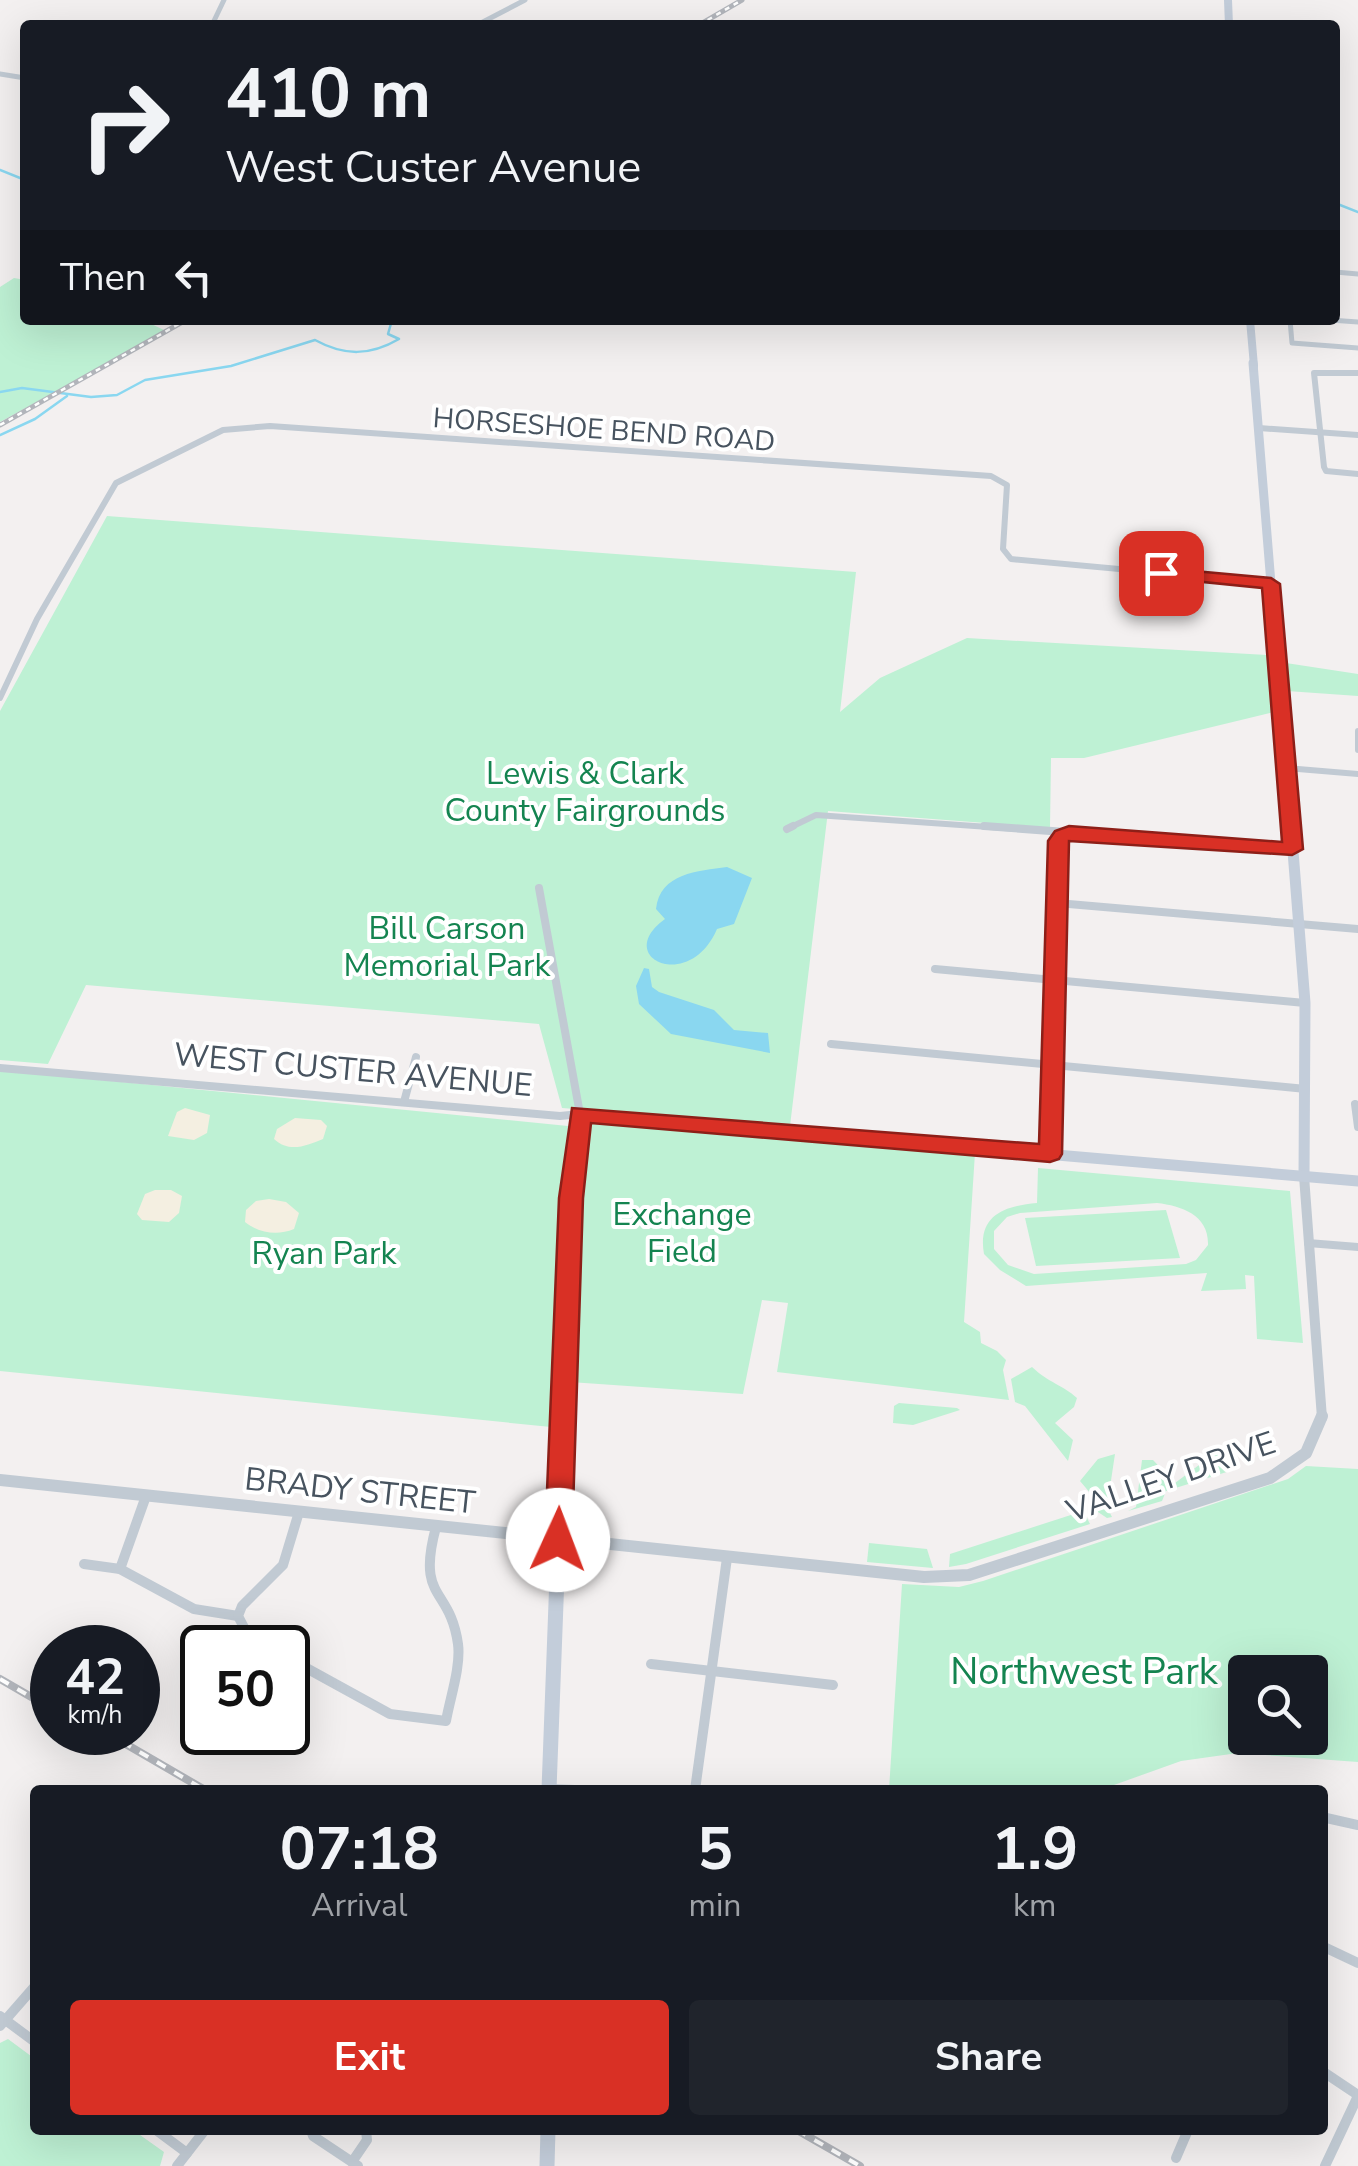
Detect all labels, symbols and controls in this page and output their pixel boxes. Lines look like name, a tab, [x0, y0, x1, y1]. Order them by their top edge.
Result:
text: 410 m	[225, 46, 431, 142]
icon: right	[60, 60, 190, 190]
text: West Custer Avenue	[225, 137, 641, 198]
icon: left	[166, 250, 221, 305]
text: Then	[60, 252, 146, 303]
street label: HORSESHOE BEND ROAD	[432, 399, 776, 461]
pin	[1119, 531, 1204, 616]
icon: arrive	[1134, 546, 1189, 601]
park label: Lewis & Clark County Fairgrounds	[445, 752, 725, 832]
park label: Bill Carson Memorial Park	[343, 907, 551, 987]
street label: WEST CUSTER AVENUE	[172, 1033, 534, 1107]
park label: Exchange Field	[613, 1193, 752, 1273]
park label: Ryan Park	[252, 1232, 397, 1275]
street label: VALLEY DRIVE	[1060, 1421, 1281, 1533]
street label: BRADY STREET	[243, 1458, 478, 1525]
position arrow	[506, 1488, 610, 1592]
speed limit sign: 50	[180, 1625, 310, 1755]
text: 42	[65, 1643, 125, 1712]
park label: Northwest Park	[950, 1646, 1219, 1697]
map controls	[1228, 1655, 1328, 1755]
button: search	[1228, 1655, 1328, 1755]
text: km/h	[67, 1698, 123, 1732]
text: 07:18	[280, 1808, 439, 1890]
text: 5	[697, 1808, 733, 1890]
text: 1.9	[991, 1808, 1078, 1890]
text: Arrival	[311, 1884, 407, 1927]
text: min	[688, 1884, 741, 1927]
text: km	[1013, 1884, 1056, 1927]
button: Exit	[70, 2000, 669, 2115]
button: Share	[689, 2000, 1288, 2115]

